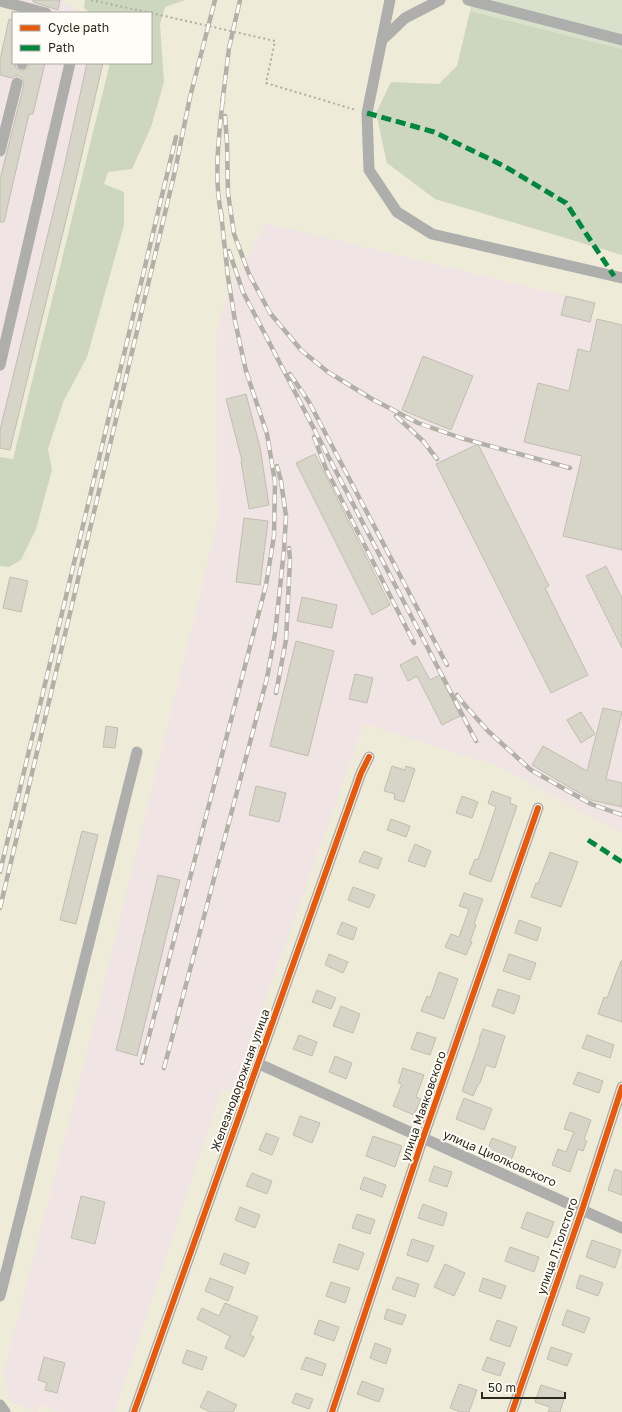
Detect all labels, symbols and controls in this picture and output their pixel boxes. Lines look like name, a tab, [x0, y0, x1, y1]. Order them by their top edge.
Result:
legend	[12, 12, 152, 64]
text: Cycle path	[48, 20, 109, 35]
text: Path	[48, 40, 75, 55]
street label: Железнодорожная улица	[207, 1007, 273, 1153]
street label: улица Маяковского	[397, 1049, 449, 1163]
street label: улица Циолковского	[441, 1126, 559, 1190]
street label: улица Л.Толстого	[533, 1196, 581, 1296]
scale bar	[482, 1374, 565, 1400]
text: 50 m	[488, 1380, 516, 1395]

